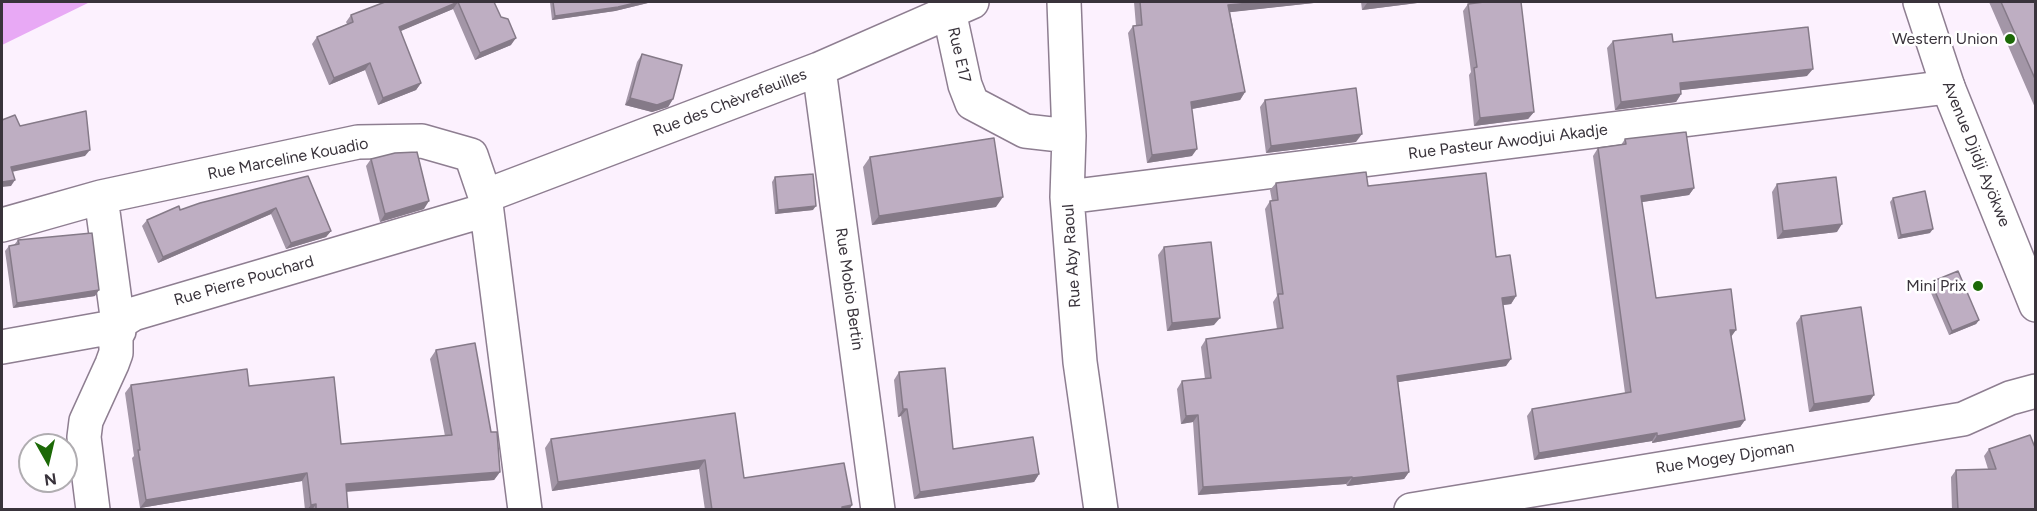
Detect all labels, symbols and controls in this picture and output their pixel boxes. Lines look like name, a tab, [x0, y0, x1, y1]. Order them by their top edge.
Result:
street label: Rue E17	[943, 25, 975, 85]
place label: Western Union	[1892, 29, 1998, 49]
marker: Western Union	[2003, 32, 2017, 46]
street label: Rue des Chèvrefeuilles	[650, 65, 810, 141]
street label: Avenue Djidji Ayökwe	[1938, 78, 2014, 230]
street label: Rue Pasteur Awodjui Akadje	[1407, 120, 1609, 164]
street label: Rue Marceline Kouadio	[206, 134, 370, 184]
street label: Rue Aby Raoul	[1059, 204, 1085, 308]
street label: Rue Mobio Bertin	[831, 227, 867, 351]
street label: Rue Pierre Pouchard	[172, 252, 316, 310]
place label: Mini Prix	[1906, 276, 1966, 296]
marker: Mini Prix	[1971, 279, 1985, 293]
north arrow	[18, 433, 78, 493]
street label: Rue Mogey Djoman	[1654, 438, 1796, 478]
text: N	[43, 469, 58, 490]

